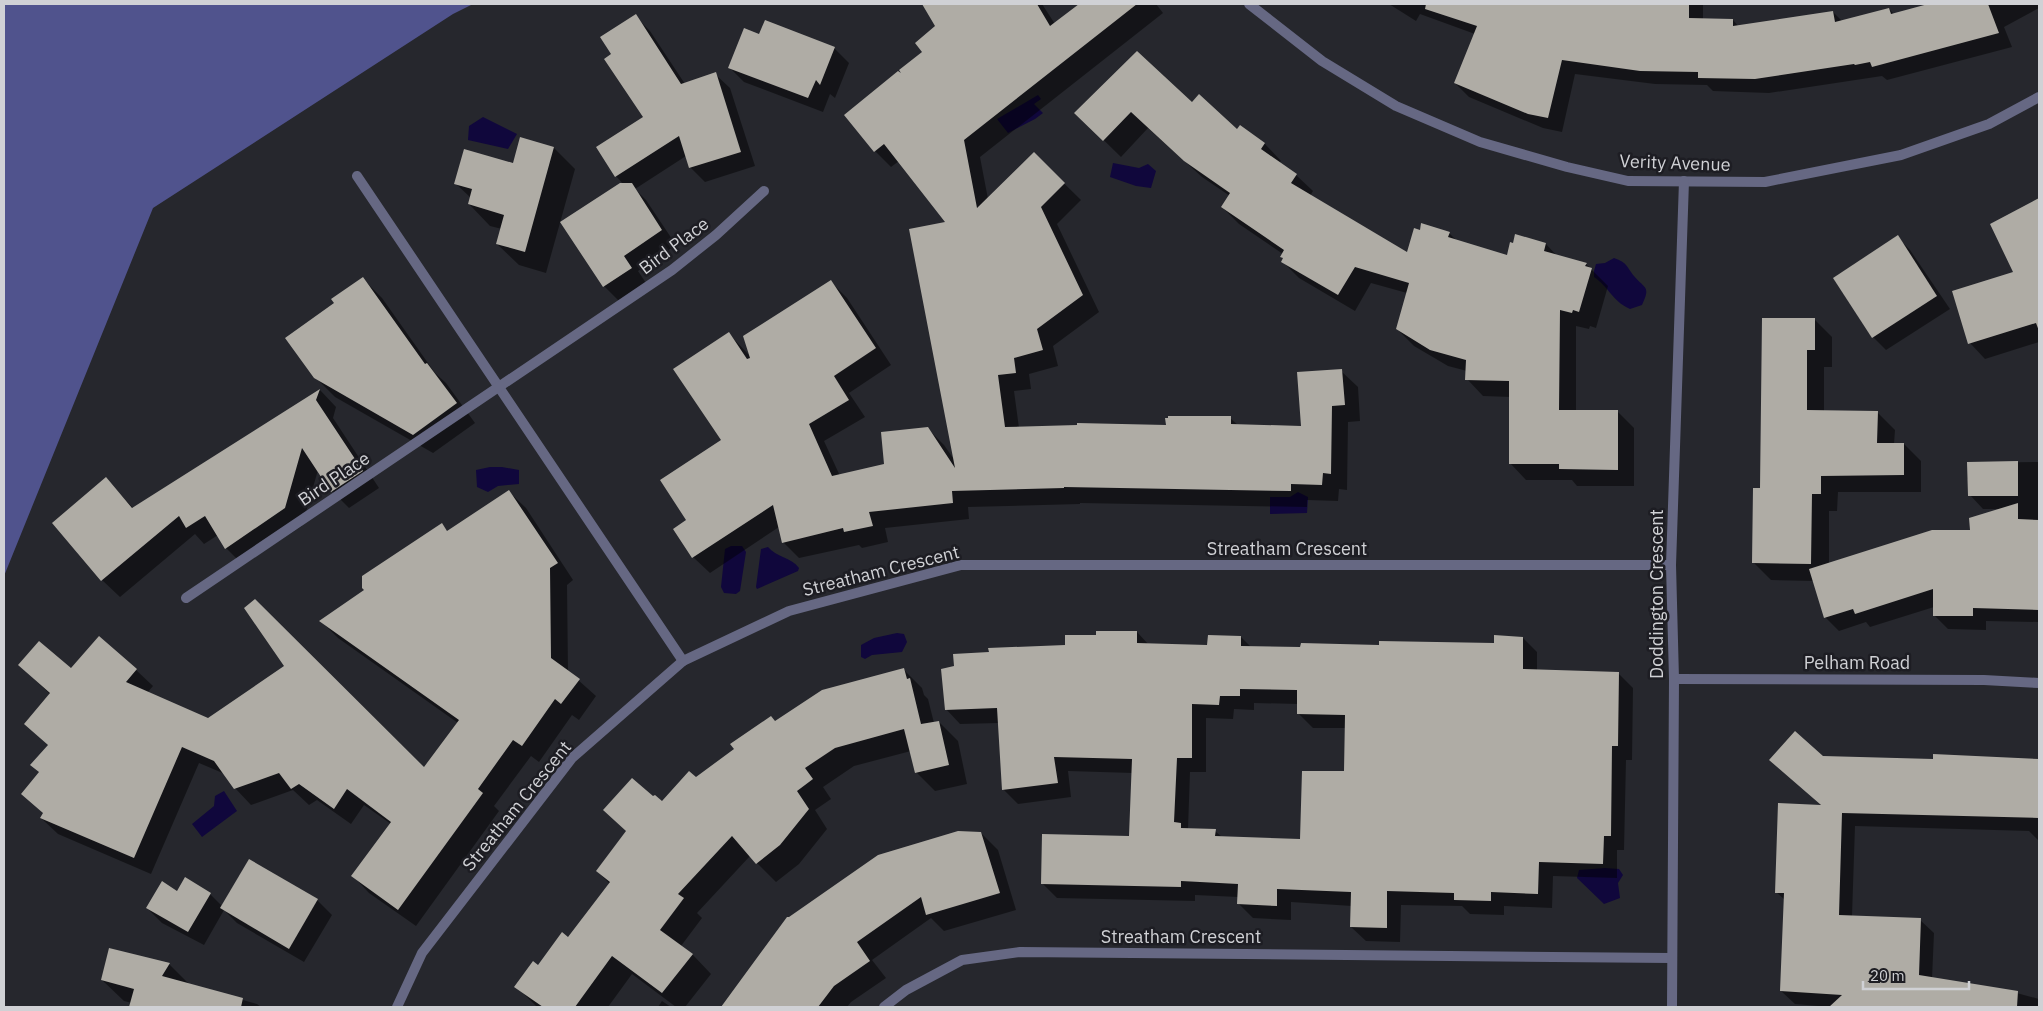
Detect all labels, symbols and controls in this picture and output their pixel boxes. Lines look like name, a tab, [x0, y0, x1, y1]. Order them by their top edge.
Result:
street label: Verity Avenue	[1619, 149, 1731, 176]
street label: Bird Place	[634, 212, 713, 279]
street label: Bird Place	[293, 446, 374, 511]
street label: Doddington Crescent	[1645, 509, 1668, 679]
street label: Streatham Crescent	[1207, 537, 1367, 560]
street label: Streatham Crescent	[800, 540, 962, 601]
street label: Pelham Road	[1804, 651, 1910, 674]
street label: Streatham Crescent	[457, 736, 576, 875]
street label: Streatham Crescent	[1101, 925, 1261, 948]
scale bar	[1863, 958, 1969, 990]
text: 20 m	[1870, 966, 1905, 985]

